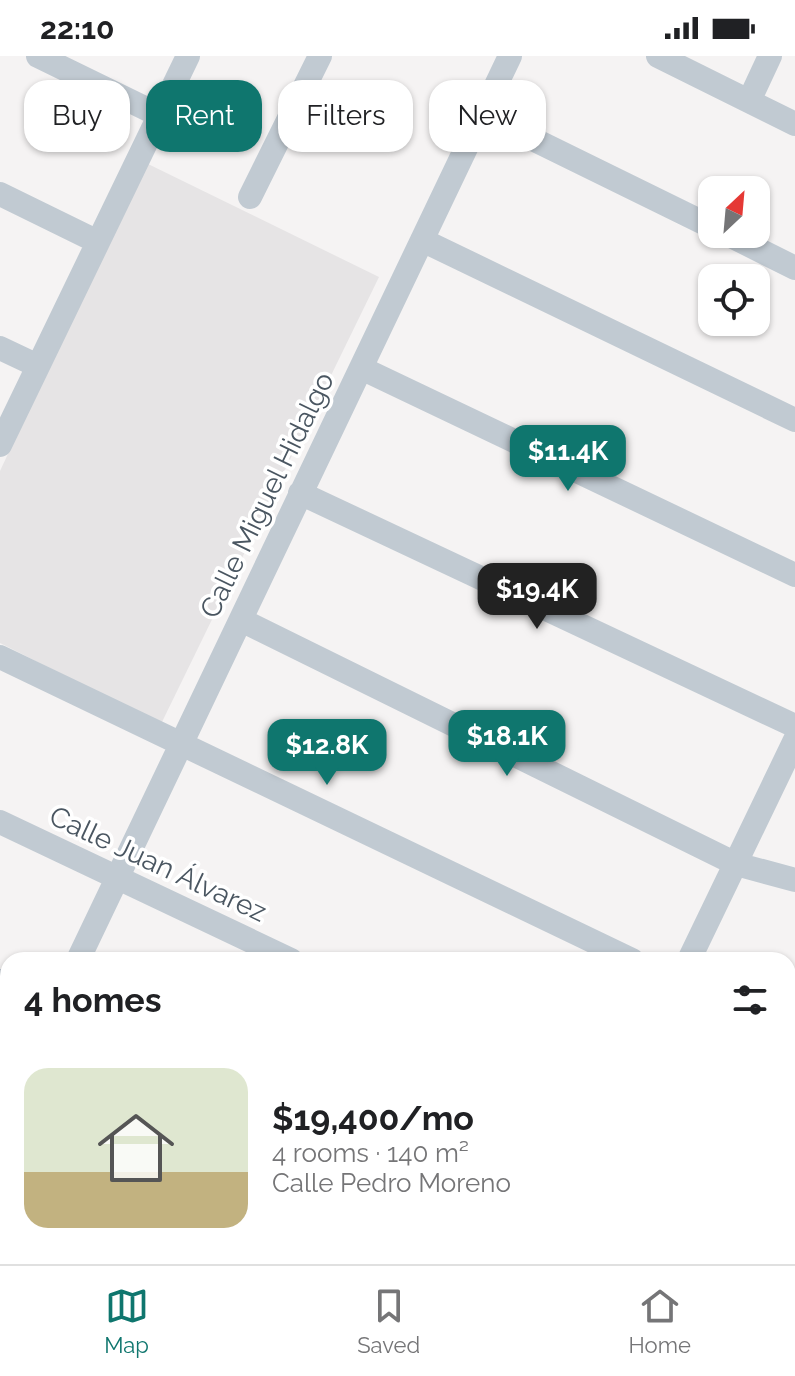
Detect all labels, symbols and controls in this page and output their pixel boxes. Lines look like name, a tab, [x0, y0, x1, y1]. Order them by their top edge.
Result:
text: 22:10	[40, 11, 115, 46]
chip: Buy	[24, 80, 130, 152]
chip: Rent	[146, 80, 262, 152]
chip: Filters	[278, 80, 413, 152]
chip: New	[429, 80, 546, 152]
north arrow	[698, 176, 770, 248]
map controls	[698, 176, 770, 336]
button: locate	[698, 264, 770, 336]
street label: Calle Miguel Hidalgo	[193, 367, 341, 623]
pin: $11.4K	[503, 425, 633, 493]
text: $11.4K	[528, 436, 608, 466]
pin: $19.4K	[472, 563, 602, 631]
text: $19.4K	[496, 574, 578, 604]
pin: $18.1K	[442, 710, 572, 778]
pin: $12.8K	[262, 719, 392, 787]
text: $18.1K	[466, 721, 548, 751]
text: $12.8K	[286, 730, 368, 760]
street label: Calle Juan Álvarez	[44, 799, 272, 929]
icon: filters	[728, 978, 772, 1022]
text: 4 homes	[24, 980, 162, 1020]
text: $19,400/mo	[272, 1098, 474, 1138]
icon: home	[88, 1100, 184, 1196]
text: 4 rooms · 140 m²	[272, 1138, 469, 1168]
text: Calle Pedro Moreno	[272, 1168, 511, 1198]
tab: Map	[104, 1284, 149, 1358]
tab: Saved	[357, 1284, 420, 1358]
tab: Home	[629, 1284, 691, 1358]

